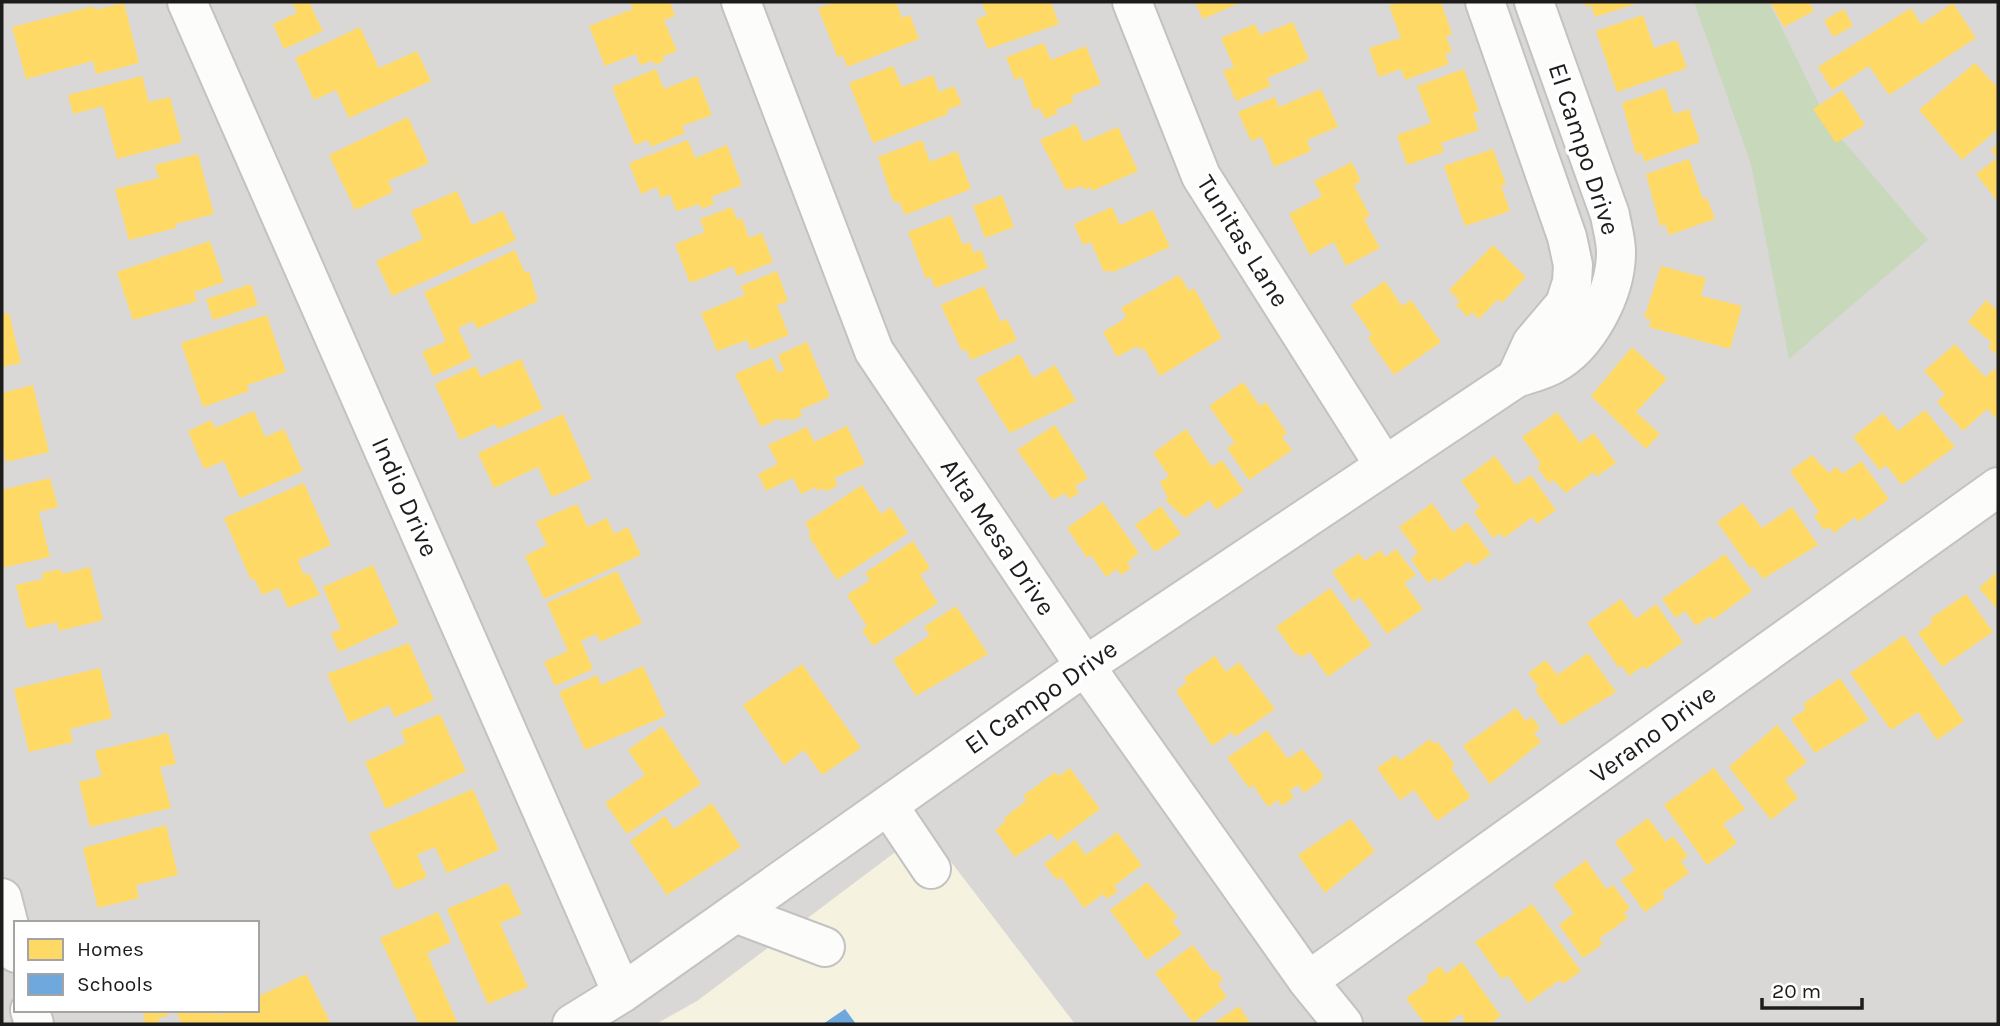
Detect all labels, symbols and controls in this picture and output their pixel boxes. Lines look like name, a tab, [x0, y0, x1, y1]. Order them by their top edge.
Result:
street label: El Campo Drive	[1542, 59, 1626, 239]
street label: Tunitas Lane	[1190, 169, 1296, 313]
street label: Indio Drive	[365, 433, 445, 561]
street label: Alta Mesa Drive	[934, 453, 1062, 621]
street label: El Campo Drive	[959, 633, 1123, 761]
street label: Verano Drive	[1584, 678, 1722, 790]
legend	[14, 921, 259, 1012]
text: Homes	[77, 937, 144, 961]
scale bar	[1762, 967, 1862, 1011]
text: Schools	[77, 972, 153, 996]
text: 20 m	[1772, 979, 1821, 1003]

